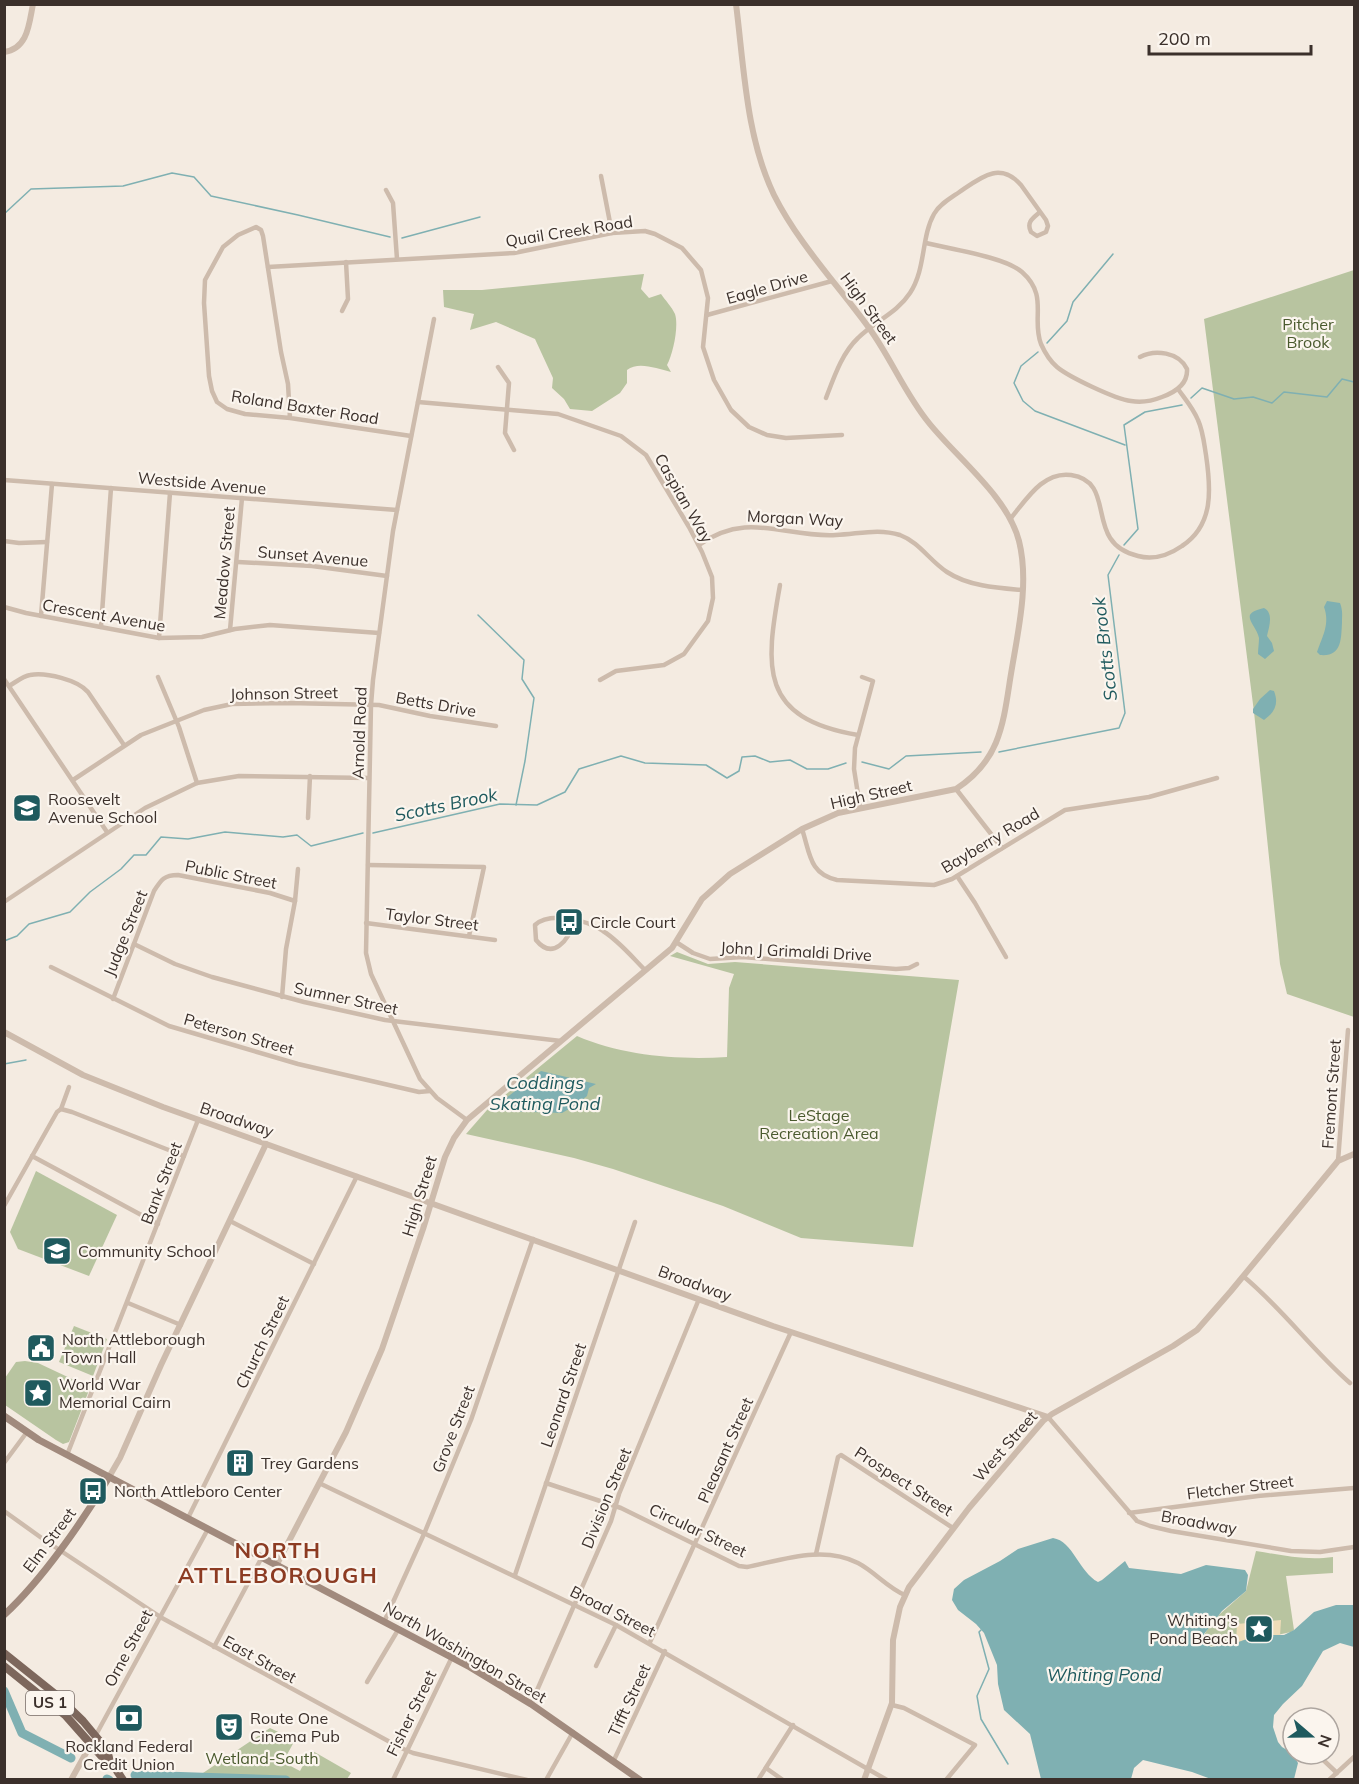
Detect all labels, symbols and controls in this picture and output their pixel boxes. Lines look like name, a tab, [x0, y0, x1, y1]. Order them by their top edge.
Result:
scale bar	[1149, 18, 1311, 56]
text: 200 m	[1158, 27, 1211, 50]
street label: Quail Creek Road	[504, 211, 634, 251]
street label: Eagle Drive	[724, 266, 810, 308]
street label: High Street	[836, 268, 902, 348]
park label: Pitcher Brook	[1282, 314, 1334, 352]
street label: Roland Baxter Road	[230, 385, 380, 429]
street label: Caspian Way	[650, 450, 718, 547]
street label: Westside Avenue	[137, 467, 267, 499]
street label: Meadow Street	[209, 505, 239, 620]
street label: Morgan Way	[746, 505, 844, 531]
street label: Sunset Avenue	[257, 541, 369, 571]
street label: Crescent Avenue	[41, 594, 167, 636]
water label: Scotts Brook	[1087, 595, 1122, 702]
street label: Johnson Street	[230, 682, 339, 704]
street label: Arnold Road	[347, 686, 371, 780]
street label: Betts Drive	[394, 687, 478, 721]
street label: High Street	[828, 775, 914, 813]
water label: Scotts Brook	[392, 782, 500, 827]
place label: Roosevelt Avenue School	[48, 789, 157, 827]
school or university icon: Roosevelt Avenue School	[11, 792, 43, 824]
street label: Bayberry Road	[937, 803, 1043, 877]
street label: Public Street	[183, 855, 279, 893]
street label: Judge Street	[99, 887, 151, 979]
street label: Taylor Street	[384, 903, 480, 935]
bus stop icon: Circle Court	[553, 906, 585, 938]
place label: Circle Court	[590, 912, 676, 932]
street label: John J Grimaldi Drive	[720, 937, 872, 965]
street label: Sumner Street	[292, 977, 400, 1019]
street label: Peterson Street	[182, 1009, 297, 1059]
street label: Fremont Street	[1317, 1038, 1345, 1149]
water label: Coddings Skating Pond	[490, 1071, 601, 1115]
street label: Broadway	[197, 1097, 277, 1141]
park label: LeStage Recreation Area	[759, 1105, 879, 1143]
street label: Bank Street	[136, 1139, 186, 1227]
street label: High Street	[397, 1153, 441, 1239]
school or university icon: Community School	[41, 1235, 73, 1267]
place label: Community School	[78, 1241, 216, 1261]
street label: Broadway	[656, 1260, 735, 1306]
street label: Church Street	[231, 1292, 293, 1392]
place label: North Attleborough Town Hall	[62, 1329, 205, 1367]
public building icon: North Attleborough Town Hall	[25, 1332, 57, 1364]
street label: Leonard Street	[536, 1340, 590, 1450]
place label: World War Memorial Cairn	[59, 1374, 171, 1412]
place icon: World War Memorial Cairn	[22, 1377, 54, 1409]
street label: Grove Street	[427, 1382, 479, 1475]
street label: Pleasant Street	[693, 1394, 757, 1506]
street label: West Street	[969, 1406, 1041, 1486]
street label: Prospect Street	[851, 1442, 957, 1520]
street label: Division Street	[577, 1444, 635, 1551]
building icon: Trey Gardens	[224, 1447, 256, 1479]
place label: Trey Gardens	[261, 1453, 359, 1473]
street label: Fletcher Street	[1186, 1470, 1295, 1503]
bus stop icon: North Attleboro Center	[77, 1475, 109, 1507]
place label: North Attleboro Center	[114, 1481, 282, 1501]
street label: Circular Street	[646, 1499, 750, 1561]
street label: Elm Street	[18, 1503, 80, 1576]
street label: Broadway	[1160, 1505, 1239, 1539]
district label: NORTH ATTLEBOROUGH	[178, 1536, 378, 1589]
street label: Broad Street	[567, 1581, 659, 1641]
street label: North Washington Street	[380, 1597, 551, 1707]
street label: Orne Street	[99, 1606, 157, 1690]
place label: Whiting's Pond Beach	[1149, 1610, 1238, 1648]
place icon: Whiting's Pond Beach	[1243, 1613, 1275, 1645]
street label: East Street	[220, 1631, 301, 1688]
street label: Tifft Street	[604, 1660, 655, 1739]
water label: Whiting Pond	[1047, 1663, 1161, 1686]
street label: Fisher Street	[382, 1666, 441, 1759]
road number: US 1	[26, 1691, 74, 1715]
bank icon: Rockland Federal Credit Union	[113, 1702, 145, 1734]
north arrow	[1281, 1706, 1341, 1766]
place label: Route One Cinema Pub	[250, 1708, 340, 1746]
theatre icon: Route One Cinema Pub	[213, 1711, 245, 1743]
text: N	[1314, 1732, 1337, 1750]
place label: Rockland Federal Credit Union	[65, 1736, 193, 1774]
park label: Wetland-South	[205, 1748, 319, 1768]

